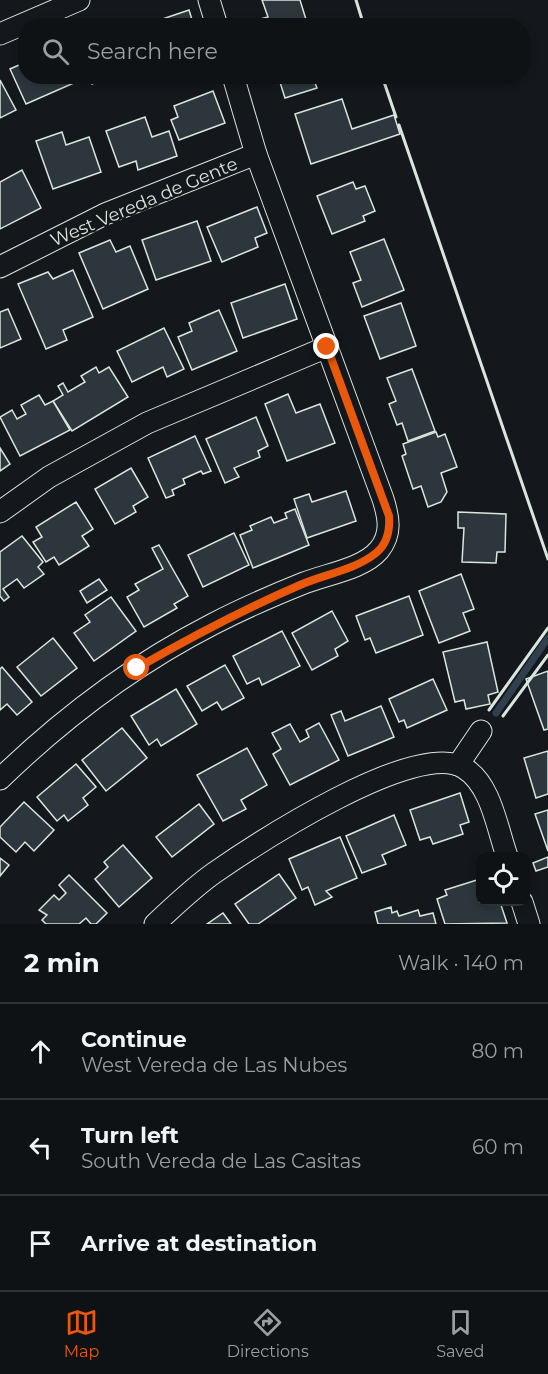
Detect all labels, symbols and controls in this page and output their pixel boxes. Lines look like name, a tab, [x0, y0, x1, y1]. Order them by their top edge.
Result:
search box	[18, 18, 530, 84]
icon: search	[39, 35, 72, 68]
text: Search here	[87, 38, 218, 65]
street label: West Vereda de Gente	[47, 153, 241, 251]
route end	[313, 333, 339, 359]
route start	[123, 654, 149, 680]
map controls	[476, 852, 530, 906]
button: locate	[476, 852, 530, 906]
text: 2 min	[24, 947, 100, 979]
text: Walk · 140 m	[398, 951, 524, 975]
text: Continue	[81, 1026, 187, 1053]
icon: ahead	[24, 1035, 57, 1068]
text: 80 m	[472, 1039, 524, 1063]
text: West Vereda de Las Nubes	[81, 1053, 347, 1077]
text: Turn left	[81, 1122, 179, 1149]
icon: left	[24, 1131, 57, 1164]
text: 60 m	[472, 1135, 524, 1159]
text: South Vereda de Las Casitas	[81, 1149, 361, 1173]
icon: arrive	[24, 1227, 57, 1260]
text: Arrive at destination	[81, 1230, 317, 1257]
tab: Map	[64, 1306, 99, 1361]
tab: Directions	[227, 1306, 309, 1361]
tab: Saved	[436, 1306, 484, 1361]

